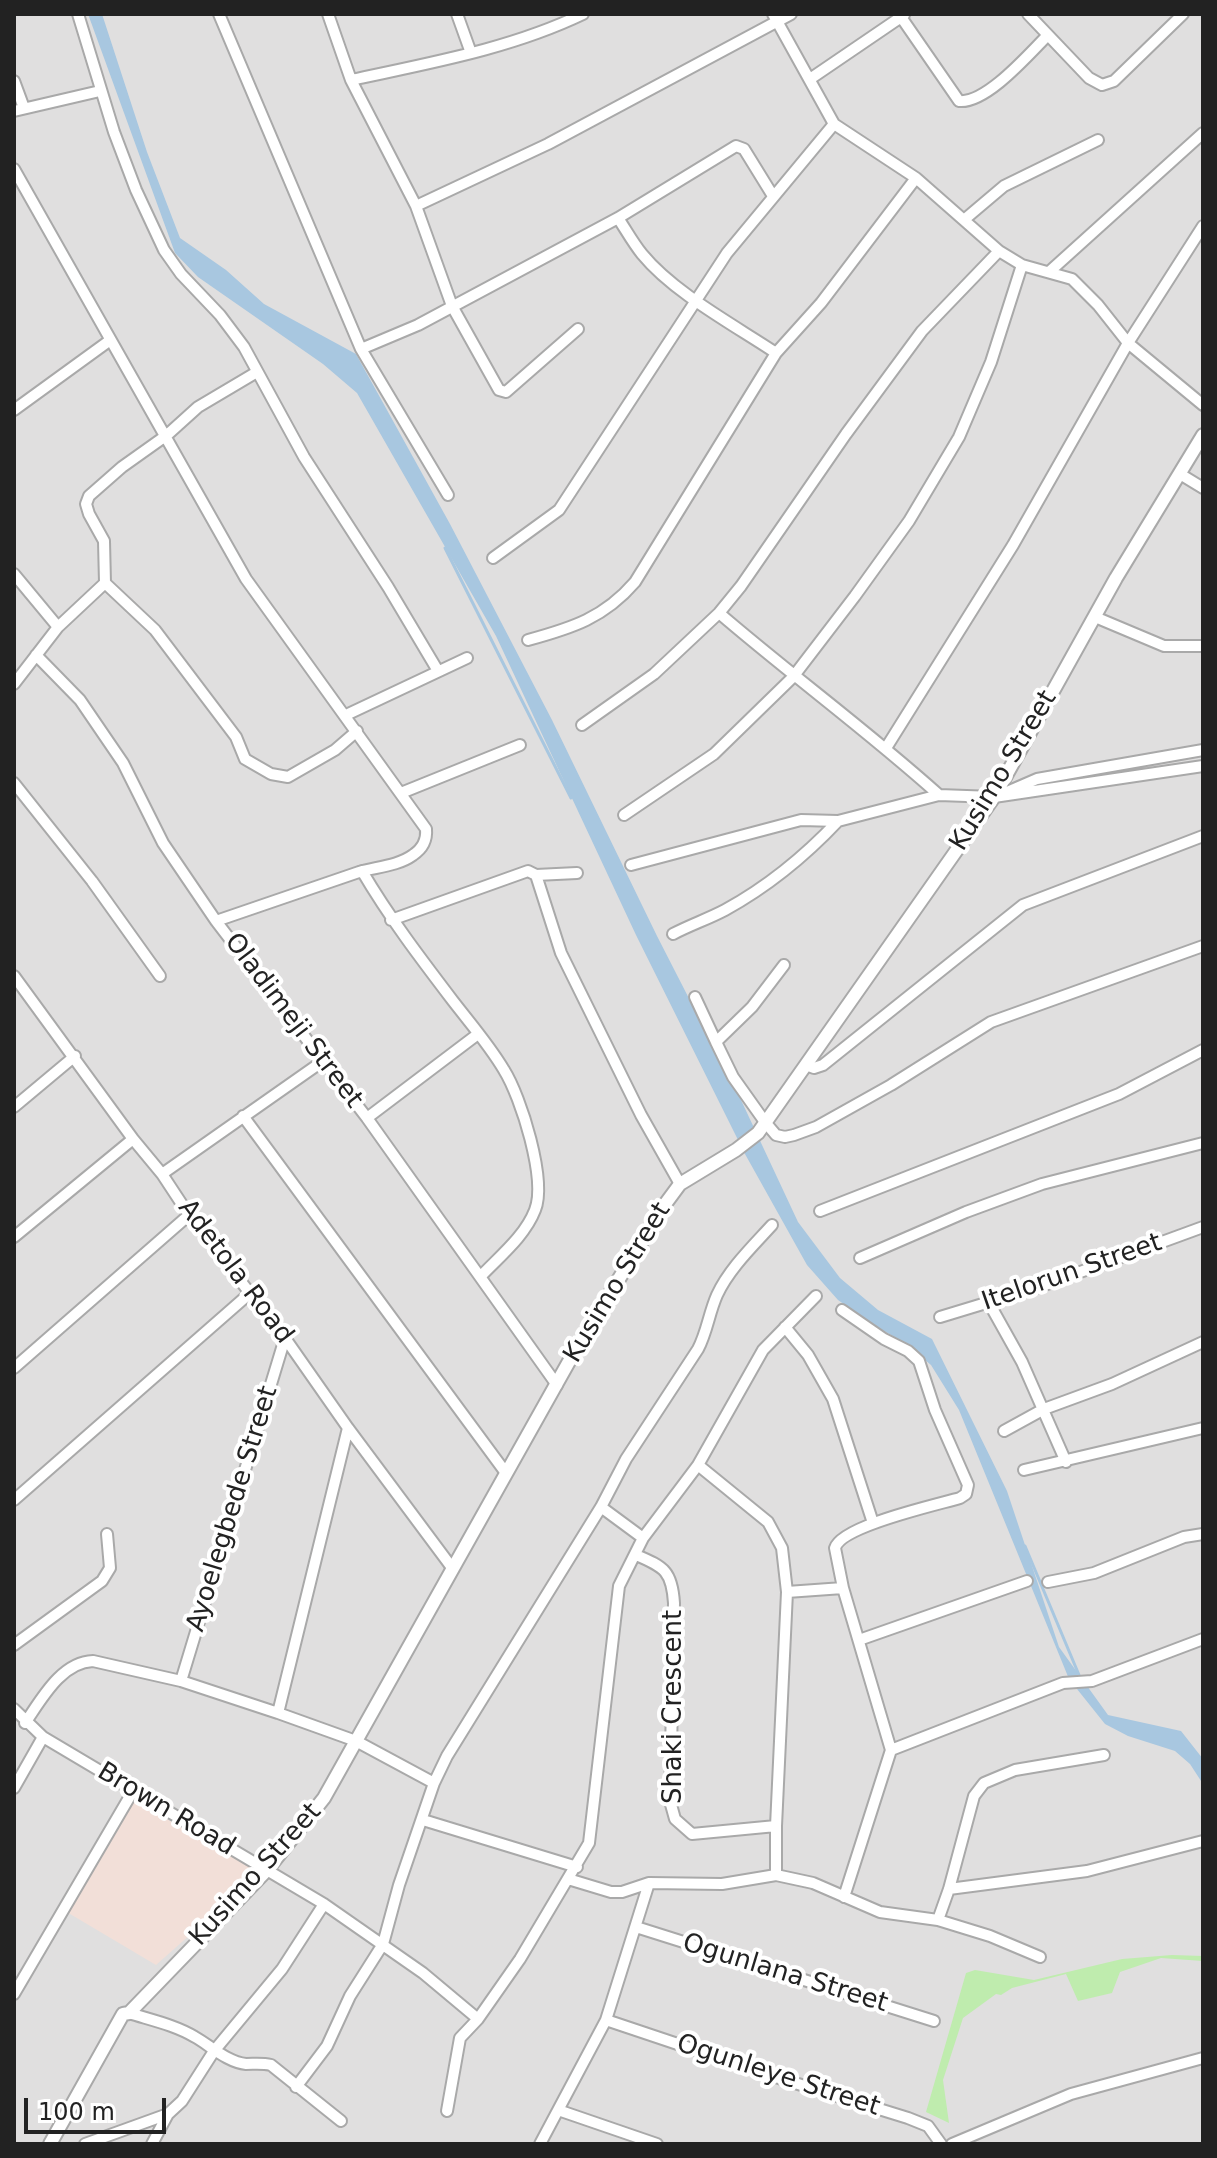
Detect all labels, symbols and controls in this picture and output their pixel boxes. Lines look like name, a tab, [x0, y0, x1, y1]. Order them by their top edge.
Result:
street label: Kusimo Street	[944, 685, 1064, 857]
street label: Oladimeji Street	[217, 928, 369, 1114]
street label: Adetola Road	[171, 1194, 299, 1350]
street label: Kusimo Street	[558, 1197, 678, 1369]
street label: Itelorun Street	[978, 1228, 1166, 1318]
street label: Ayoelegbede Street	[181, 1382, 285, 1636]
street label: Shaki Crescent	[658, 1610, 690, 1804]
street label: Brown Road	[91, 1757, 241, 1863]
street label: Kusimo Street	[184, 1797, 328, 1953]
street label: Ogunlana Street	[679, 1928, 891, 2020]
street label: Ogunleye Street	[672, 2028, 884, 2124]
scale bar	[28, 2082, 170, 2132]
text: 100 m	[38, 2098, 115, 2126]

